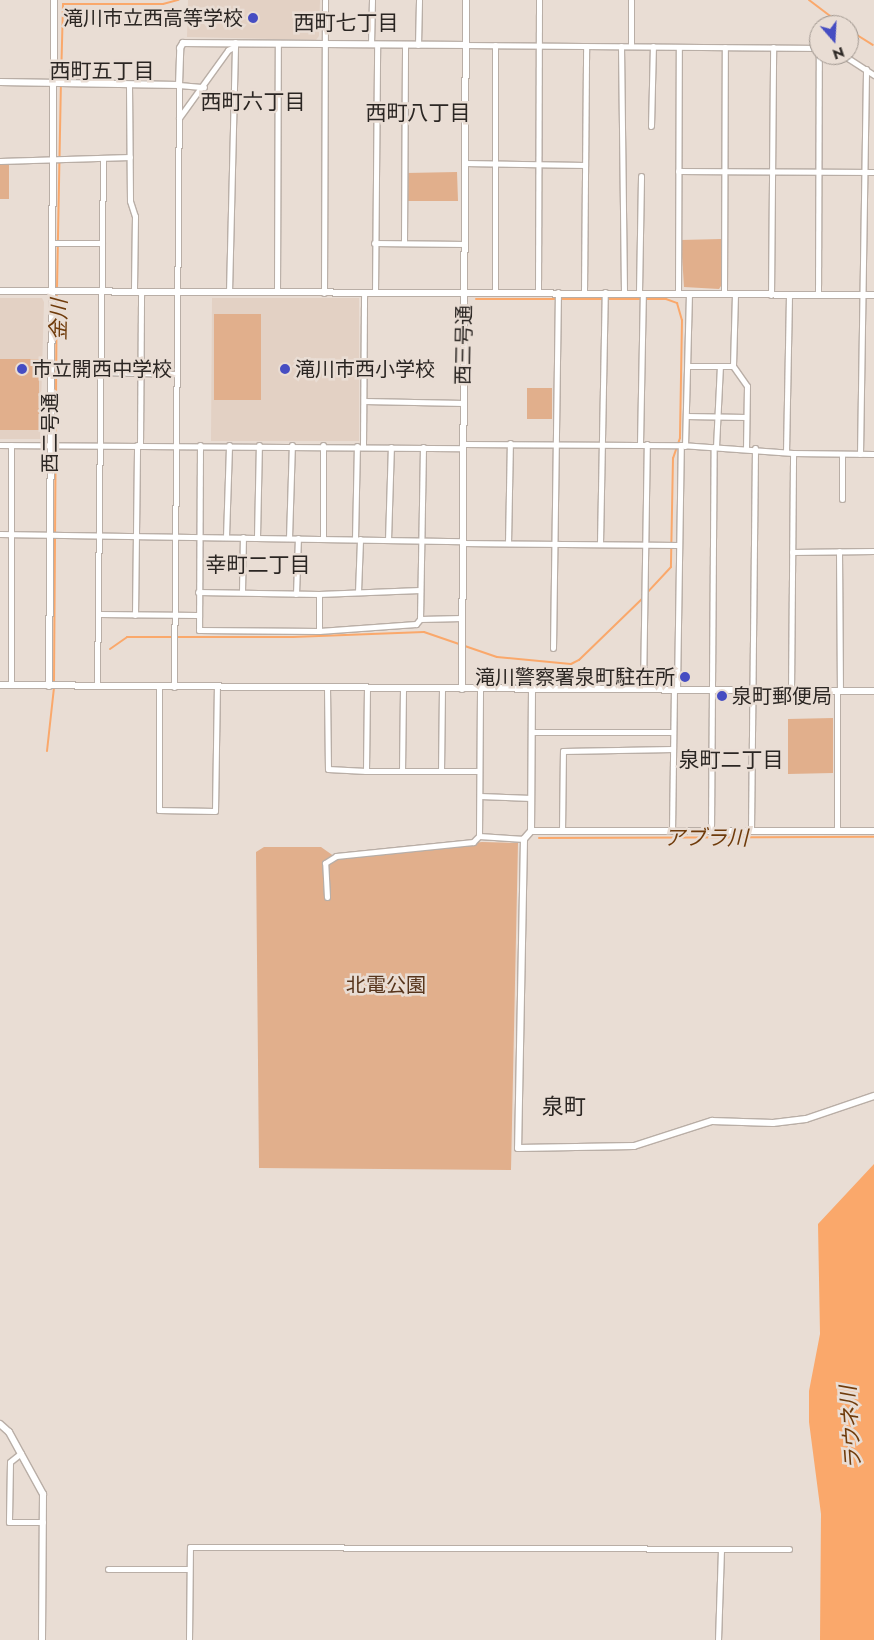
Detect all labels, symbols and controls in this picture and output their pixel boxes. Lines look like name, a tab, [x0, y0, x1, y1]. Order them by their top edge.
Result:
place label: 滝川市立西高等学校	[63, 6, 243, 30]
district label: 西町七丁目	[294, 10, 398, 36]
marker: 滝川市立西高等学校	[247, 12, 259, 24]
north arrow	[809, 15, 859, 65]
text: N	[830, 42, 847, 65]
district label: 西町五丁目	[50, 58, 154, 84]
district label: 西町六丁目	[201, 89, 305, 115]
district label: 西町八丁目	[366, 100, 470, 126]
water label: 金川	[46, 299, 72, 341]
street label: 西三号通	[451, 305, 477, 385]
place label: 市立開西中学校	[32, 357, 172, 381]
place label: 滝川市西小学校	[295, 357, 435, 381]
marker: 市立開西中学校	[16, 363, 28, 375]
marker: 滝川市西小学校	[279, 363, 291, 375]
street label: 西二号通	[38, 393, 62, 473]
district label: 幸町二丁目	[206, 552, 310, 578]
place label: 滝川警察署泉町駐在所	[475, 665, 675, 689]
marker: 滝川警察署泉町駐在所	[679, 671, 691, 683]
place label: 泉町郵便局	[732, 684, 832, 708]
marker: 泉町郵便局	[716, 690, 728, 702]
district label: 泉町二丁目	[679, 747, 783, 773]
water label: アブラ川	[664, 825, 748, 851]
park label: 北電公園	[346, 973, 426, 997]
district label: 泉町	[542, 1094, 586, 1120]
water label: ラウネ川	[836, 1385, 866, 1471]

